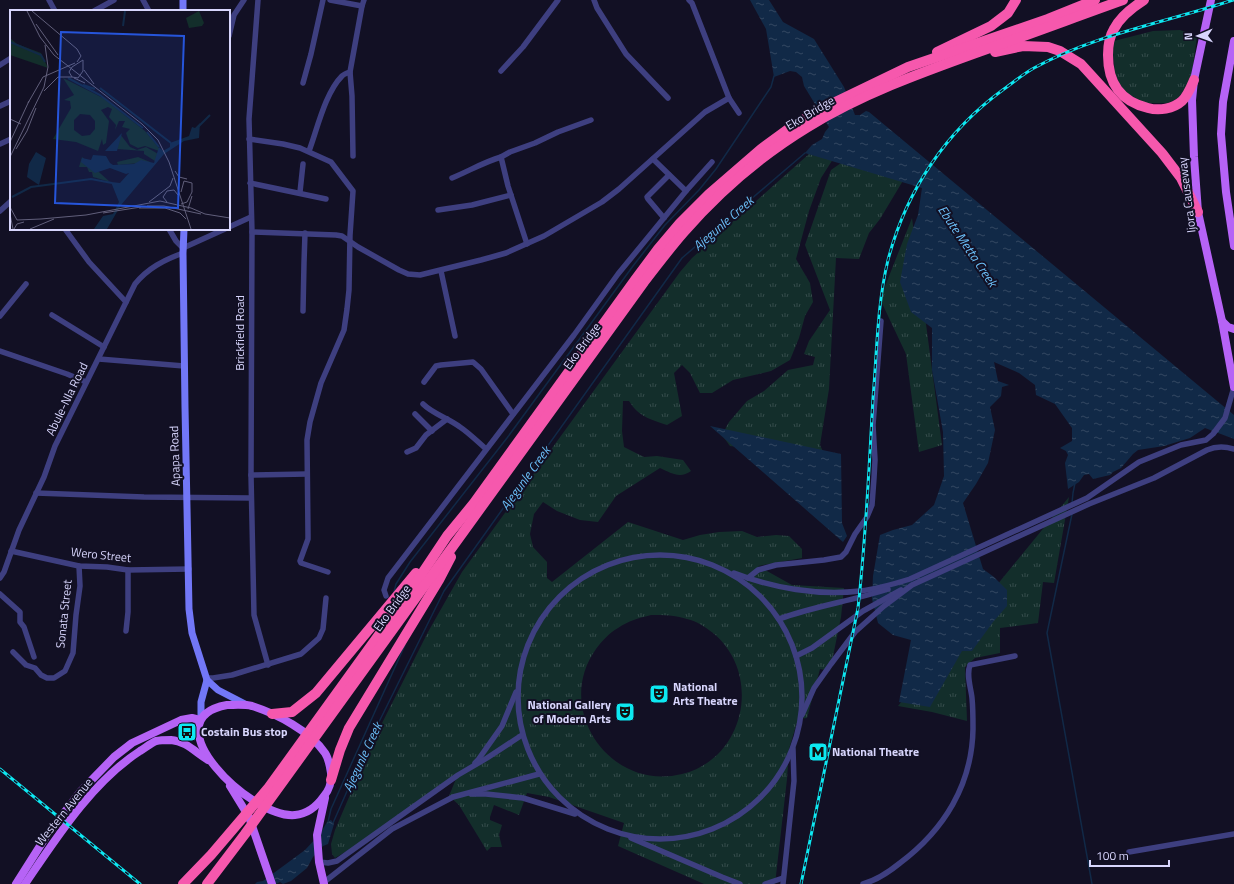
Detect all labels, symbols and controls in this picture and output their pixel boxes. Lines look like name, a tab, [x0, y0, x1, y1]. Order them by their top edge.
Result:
inset map	[10, 10, 230, 230]
north arrow	[1178, 16, 1218, 56]
text: N	[1180, 32, 1196, 40]
street label: Eko Bridge	[782, 91, 838, 135]
street label: Ijora Causeway	[1172, 156, 1201, 234]
water label: Ajegunle Creek	[688, 189, 759, 255]
water label: Ebute Metta Creek	[933, 201, 1004, 293]
street label: Brickfield Road	[230, 295, 249, 371]
street label: Eko Bridge	[558, 318, 605, 373]
street label: Abule-Nla Road	[41, 359, 93, 439]
street label: Apapa Road	[164, 425, 185, 487]
water label: Ajegunle Creek	[495, 440, 556, 514]
street label: Wero Street	[70, 542, 133, 567]
street label: Sonata Street	[50, 578, 77, 649]
street label: Eko Bridge	[368, 580, 415, 635]
place label: National Arts Theatre	[673, 677, 738, 710]
theatre icon: National Arts Theatre	[648, 683, 670, 705]
place label: National Gallery of Modern Arts	[528, 695, 611, 728]
theatre icon: National Gallery of Modern Arts	[614, 701, 636, 723]
water label: Ajegunle Creek	[337, 717, 388, 795]
bus stop icon: Costain Bus stop	[176, 721, 198, 743]
place label: Costain Bus stop	[201, 722, 288, 741]
metro station icon: National Theatre	[807, 741, 829, 763]
place label: National Theatre	[832, 742, 919, 761]
street label: Western Avenue	[30, 773, 97, 850]
scale bar	[1090, 842, 1169, 868]
text: 100 m	[1096, 846, 1129, 865]

